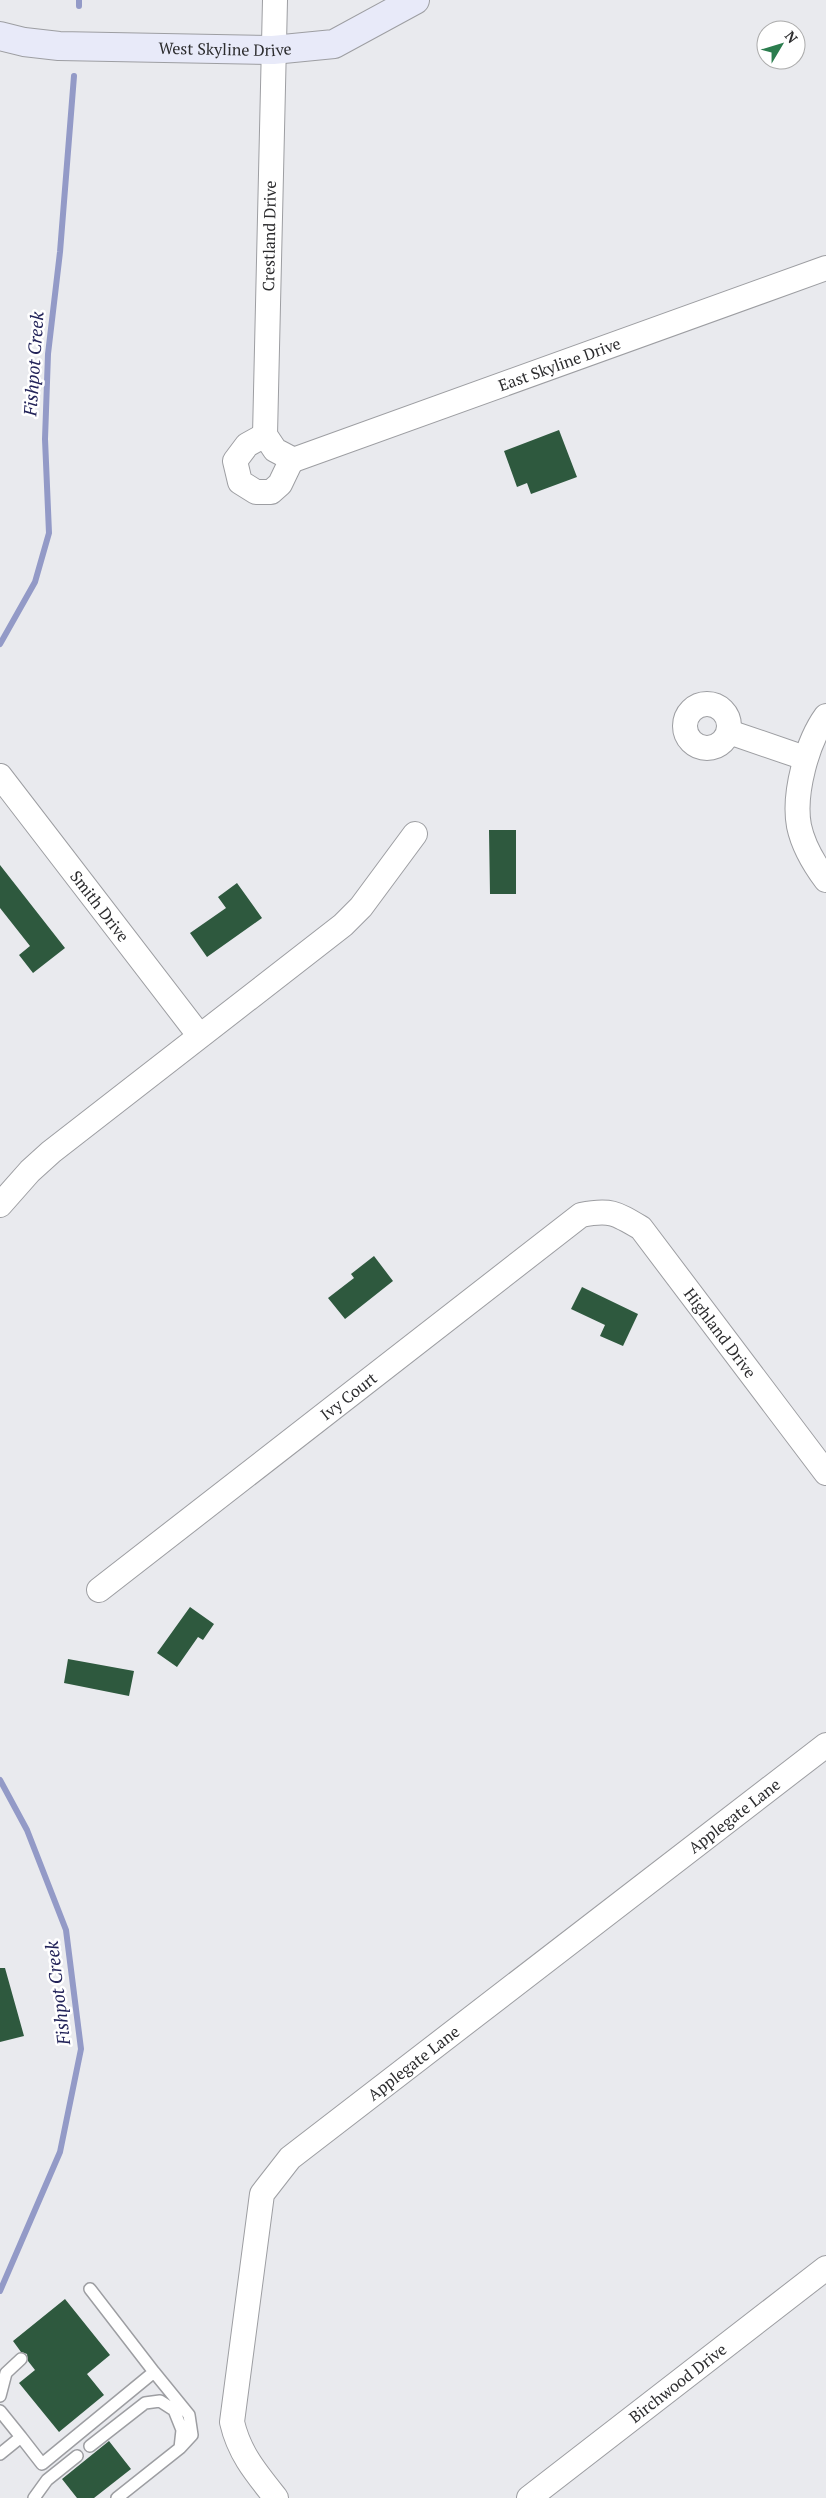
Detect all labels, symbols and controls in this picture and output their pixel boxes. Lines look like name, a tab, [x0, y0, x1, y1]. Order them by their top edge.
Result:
north arrow	[756, 20, 806, 70]
text: N	[781, 27, 803, 47]
street label: West Skyline Drive	[158, 37, 292, 61]
street label: Crestland Drive	[257, 180, 281, 292]
water label: Fishpot Creek	[17, 311, 49, 418]
street label: East Skyline Drive	[495, 332, 624, 396]
street label: Smith Drive	[65, 866, 134, 946]
street label: Highland Drive	[679, 1283, 761, 1383]
street label: Ivy Court	[315, 1367, 381, 1425]
street label: Applegate Lane	[684, 1773, 785, 1858]
water label: Fishpot Creek	[39, 1939, 75, 2048]
street label: Applegate Lane	[363, 2020, 464, 2105]
street label: Birchwood Drive	[624, 2338, 731, 2428]

